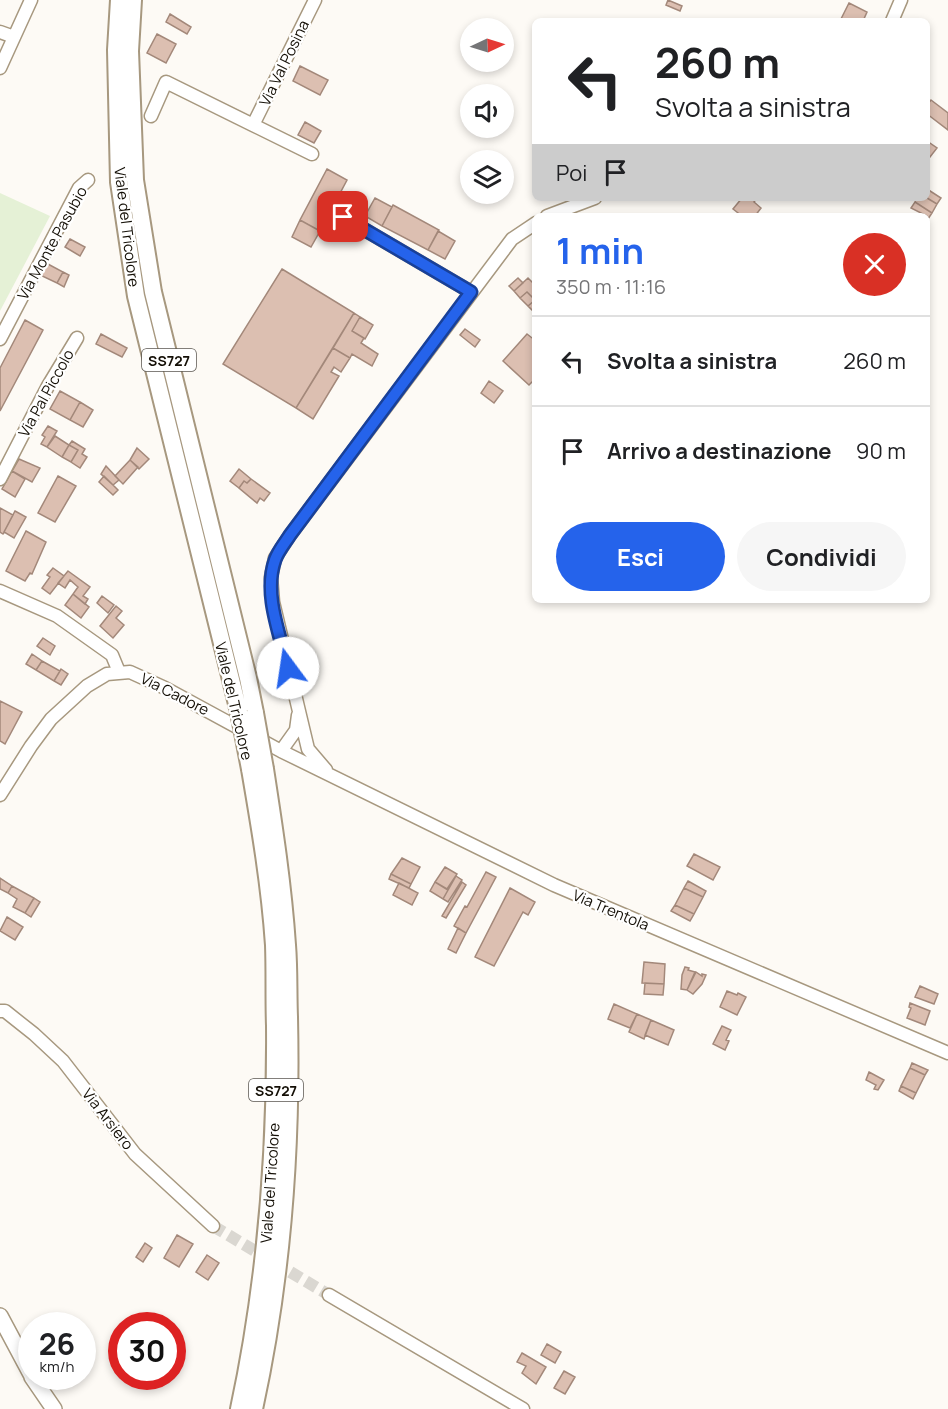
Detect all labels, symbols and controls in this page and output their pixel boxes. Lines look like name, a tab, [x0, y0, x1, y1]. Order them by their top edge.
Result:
street label: Via Val Posina	[254, 16, 314, 110]
north arrow	[460, 18, 514, 72]
map controls	[460, 18, 514, 204]
text: 260 m	[655, 33, 780, 91]
icon: left	[556, 42, 634, 120]
button: sound	[460, 84, 514, 138]
text: Svolta a sinistra	[655, 88, 851, 125]
button: layers	[460, 150, 514, 204]
icon: arrive	[599, 156, 632, 189]
text: Poi	[556, 158, 587, 188]
street label: Viale del Tricolore	[109, 166, 145, 288]
street label: Via Monte Pasubio	[12, 182, 92, 303]
pin	[317, 191, 368, 242]
icon: arrive	[326, 200, 359, 233]
text: 1 min	[556, 226, 644, 275]
button: close	[843, 233, 906, 296]
text: 350 m · 11:16	[556, 273, 666, 300]
street label: Via Pal Piccolo	[13, 345, 79, 441]
icon: left	[556, 345, 589, 378]
text: Svolta a sinistra	[607, 346, 777, 376]
text: 260 m	[843, 346, 906, 376]
road number: SS727	[142, 349, 196, 371]
icon: arrive	[556, 435, 589, 468]
text: Arrivo a destinazione	[607, 436, 831, 466]
text: 90 m	[856, 436, 906, 466]
button: Esci	[556, 522, 725, 591]
button: Condividi	[737, 522, 906, 591]
position arrow	[256, 636, 320, 700]
street label: Viale del Tricolore	[210, 640, 258, 762]
street label: Via Cadore	[137, 668, 213, 720]
street label: Via Trentola	[570, 885, 652, 935]
road number: SS727	[249, 1079, 303, 1101]
street label: Via Arsiero	[77, 1084, 139, 1154]
street label: Viale del Tricolore	[255, 1122, 285, 1244]
speed limit sign: 30	[108, 1312, 186, 1390]
text: 26	[39, 1323, 75, 1364]
text: km/h	[40, 1356, 74, 1377]

